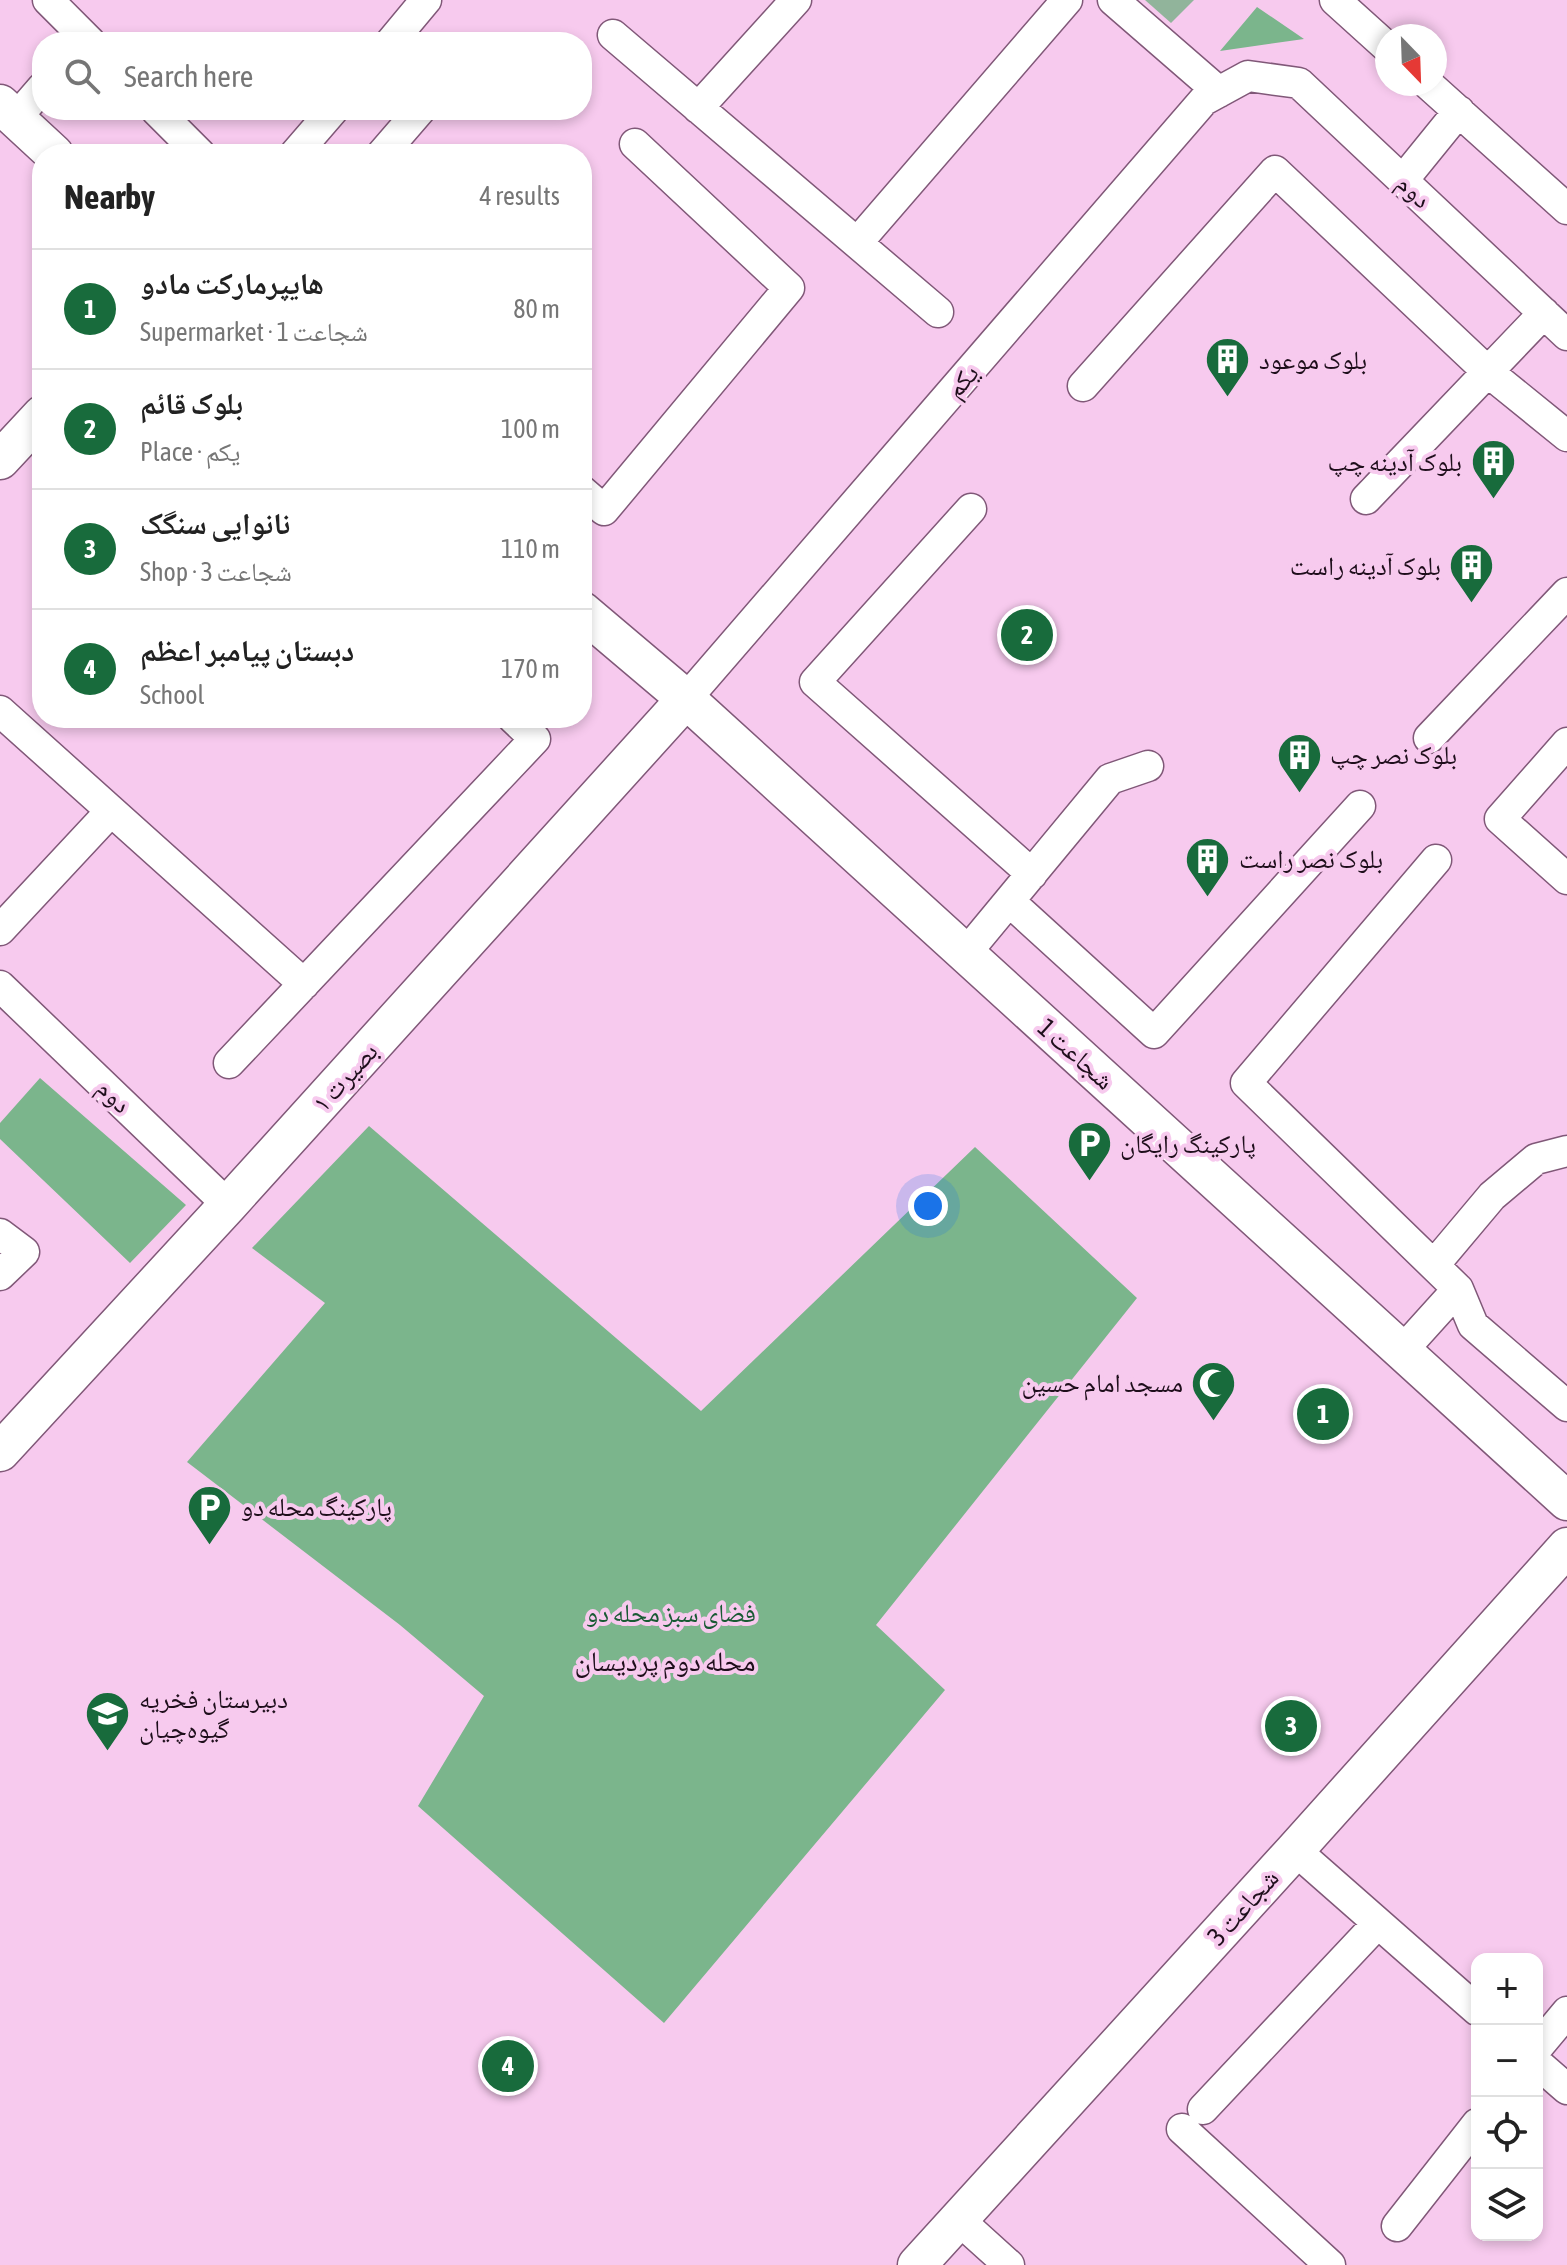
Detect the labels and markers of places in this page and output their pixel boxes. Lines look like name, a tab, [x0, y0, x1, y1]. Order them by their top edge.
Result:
building icon: بلوک موعود	[1204, 336, 1252, 399]
place label: بلوک موعود	[1259, 345, 1367, 375]
building icon: بلوک آدینه چپ	[1469, 438, 1517, 501]
place label: بلوک آدینه چپ	[1327, 447, 1462, 478]
building icon: بلوک آدینه راست	[1448, 542, 1496, 605]
place label: بلوک آدینه راست	[1290, 551, 1441, 581]
pin: 2	[1001, 605, 1053, 665]
building icon: بلوک نصر چپ	[1275, 731, 1323, 794]
place label: بلوک نصر چپ	[1330, 740, 1457, 771]
building icon: بلوک نصر راست	[1184, 835, 1232, 898]
place label: بلوک نصر راست	[1239, 844, 1383, 874]
parking icon: پارکینگ رایگان	[1065, 1120, 1113, 1183]
place label: پارکینگ رایگان	[1120, 1129, 1256, 1160]
mosque icon: مسجد امام حسین	[1190, 1359, 1238, 1422]
place label: مسجد امام حسین	[1021, 1368, 1183, 1401]
pin: 1	[1297, 1384, 1349, 1444]
parking icon: پارکینگ محله دو	[186, 1483, 234, 1546]
place label: پارکینگ محله دو	[241, 1492, 392, 1523]
place label: دبیرستان فخریه گیوه‌چیان	[139, 1684, 288, 1745]
school or university icon: دبیرستان فخریه گیوه‌چیان	[84, 1690, 132, 1753]
pin: 3	[1265, 1696, 1317, 1756]
pin: 4	[482, 2036, 534, 2096]

